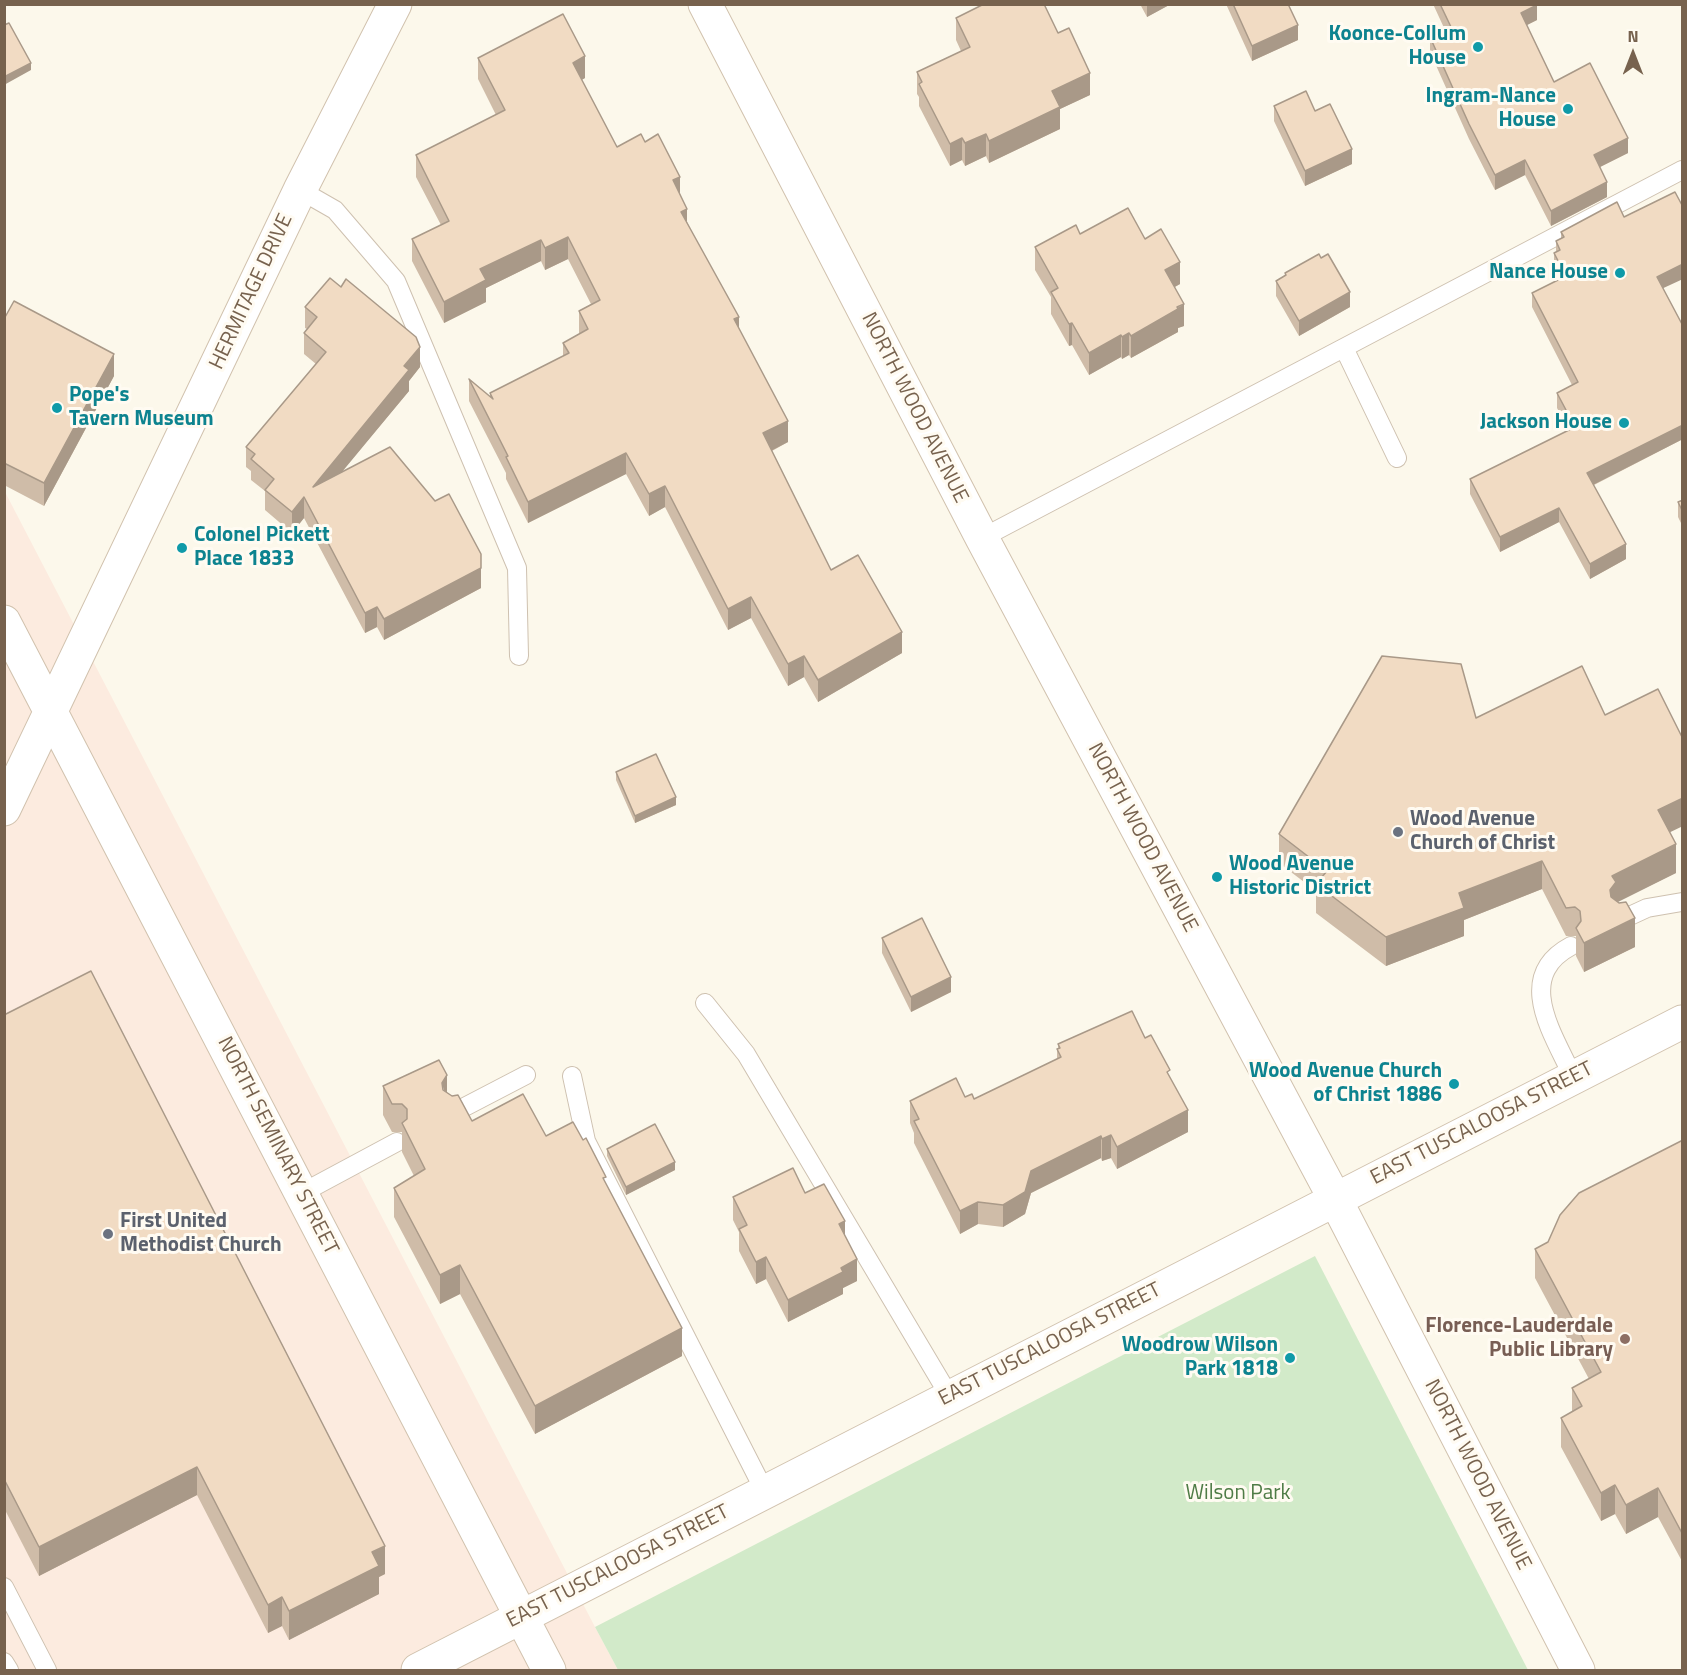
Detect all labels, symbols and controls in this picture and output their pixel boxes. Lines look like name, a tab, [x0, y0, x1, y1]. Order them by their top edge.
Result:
place label: Koonce-Collum House	[1328, 22, 1466, 72]
north arrow	[1603, 24, 1663, 84]
text: N	[1627, 24, 1639, 48]
marker: Koonce-Collum House	[1471, 40, 1485, 54]
place label: Ingram-Nance House	[1426, 84, 1556, 134]
marker: Ingram-Nance House	[1561, 102, 1575, 116]
street label: HERMITAGE DRIVE	[205, 210, 299, 374]
place label: Nance House	[1489, 260, 1608, 286]
marker: Nance House	[1613, 266, 1627, 280]
street label: NORTH WOOD AVENUE	[855, 309, 973, 507]
place label: Pope's Tavern Museum	[69, 383, 214, 433]
marker: Pope's Tavern Museum	[50, 401, 64, 415]
place label: Jackson House	[1480, 410, 1612, 436]
marker: Jackson House	[1617, 416, 1631, 430]
place label: Colonel Pickett Place 1833	[194, 523, 330, 573]
marker: Colonel Pickett Place 1833	[175, 541, 189, 555]
street label: NORTH WOOD AVENUE	[1082, 739, 1202, 937]
place label: Wood Avenue Church of Christ	[1410, 807, 1555, 857]
marker: Wood Avenue Church of Christ	[1391, 825, 1405, 839]
place label: Wood Avenue Historic District	[1229, 852, 1371, 902]
marker: Wood Avenue Historic District	[1210, 870, 1224, 884]
street label: NORTH SEMINARY STREET	[211, 1033, 343, 1259]
street label: EAST TUSCALOOSA STREET	[1367, 1057, 1597, 1191]
place label: Wood Avenue Church of Christ 1886	[1249, 1059, 1442, 1109]
marker: Wood Avenue Church of Christ 1886	[1447, 1077, 1461, 1091]
place label: First United Methodist Church	[120, 1209, 282, 1259]
marker: First United Methodist Church	[101, 1227, 115, 1241]
street label: EAST TUSCALOOSA STREET	[935, 1278, 1165, 1412]
place label: Florence-Lauderdale Public Library	[1425, 1314, 1613, 1364]
marker: Florence-Lauderdale Public Library	[1618, 1332, 1632, 1346]
place label: Woodrow Wilson Park 1818	[1122, 1333, 1278, 1383]
marker: Woodrow Wilson Park 1818	[1283, 1351, 1297, 1365]
street label: NORTH WOOD AVENUE	[1418, 1376, 1536, 1574]
park label: Wilson Park	[1186, 1481, 1290, 1507]
street label: EAST TUSCALOOSA STREET	[503, 1500, 733, 1634]

